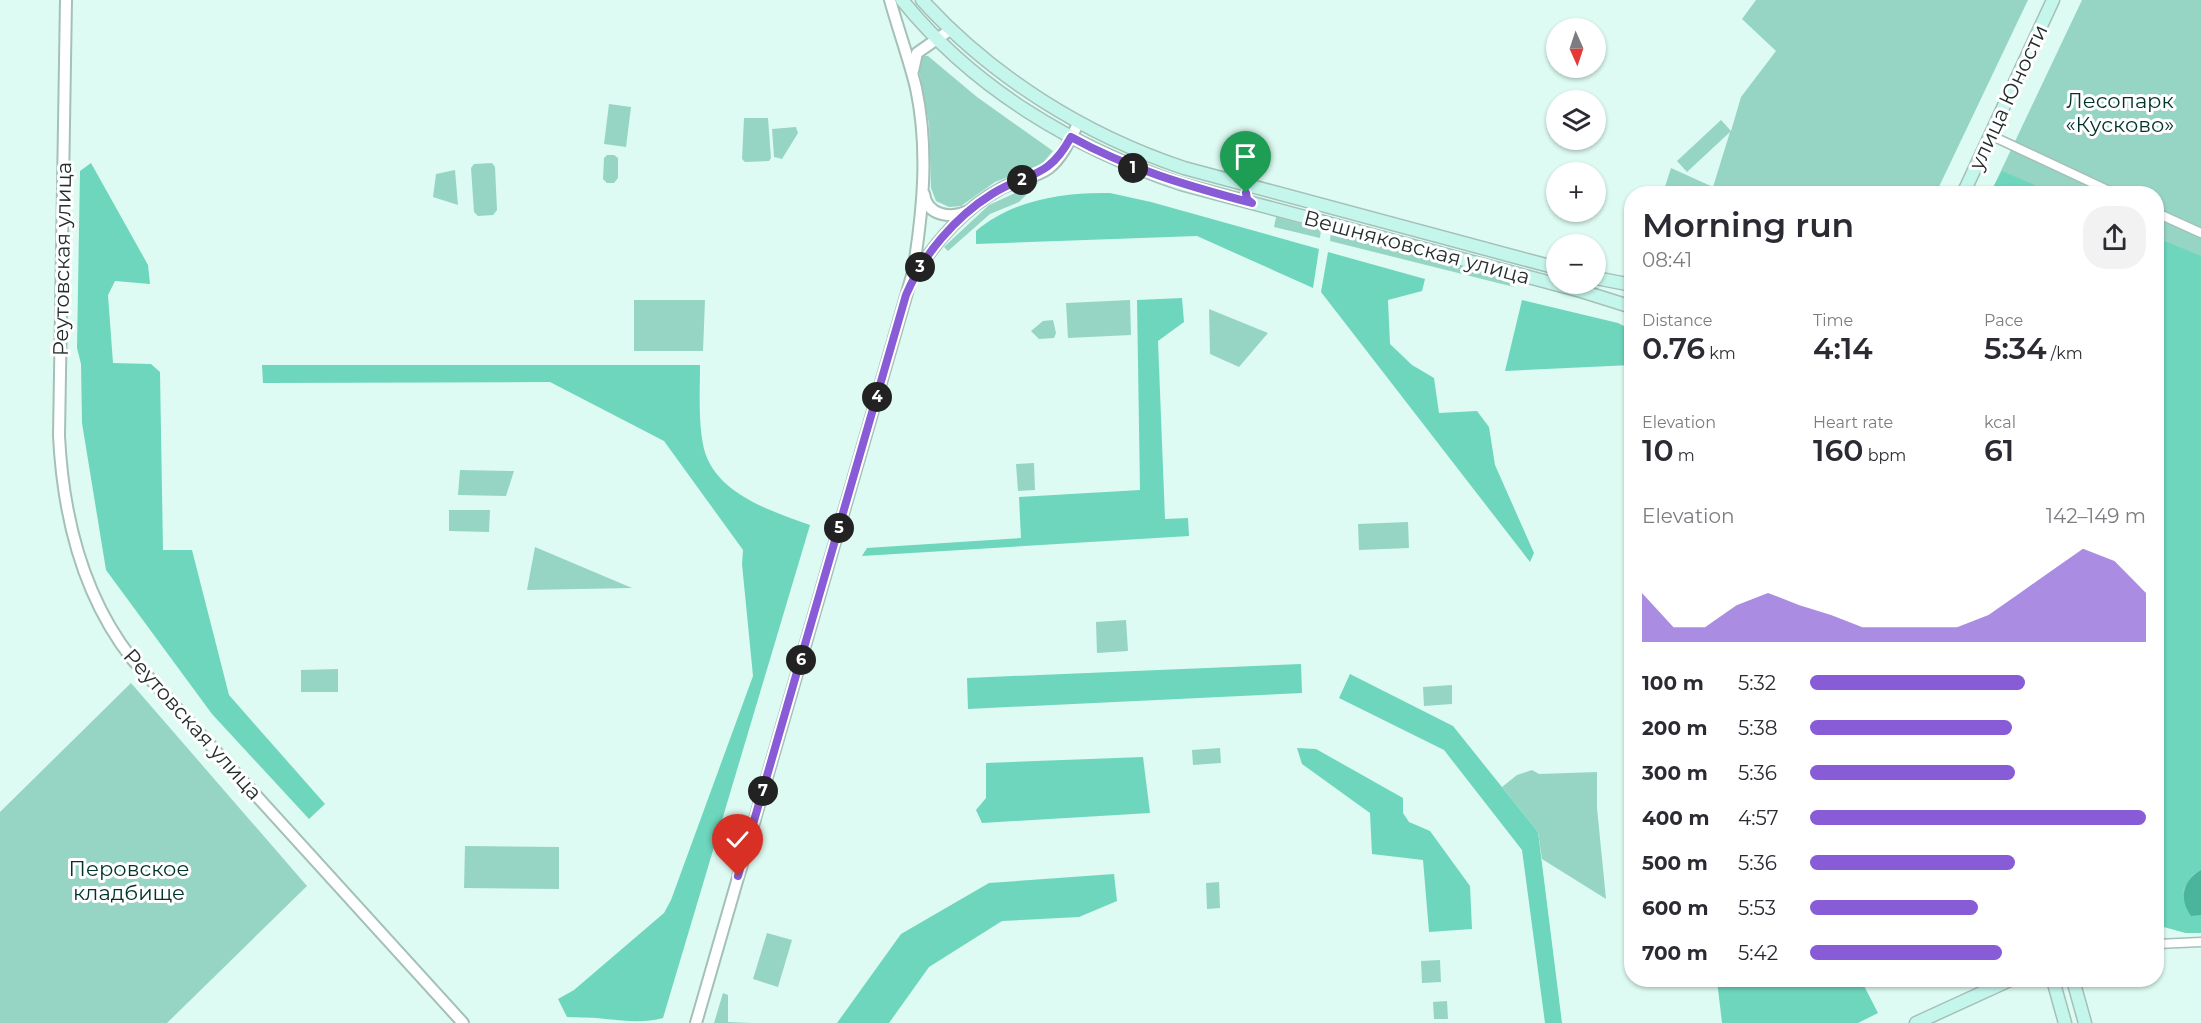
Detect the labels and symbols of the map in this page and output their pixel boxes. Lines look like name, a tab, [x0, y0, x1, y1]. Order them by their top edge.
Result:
north arrow	[1546, 18, 1606, 78]
street label: улица Юности	[1963, 20, 2053, 175]
park label: Лесопарк «Кусково»	[2066, 88, 2174, 137]
pin	[1220, 131, 1271, 193]
pin: 1	[1118, 153, 1148, 183]
street label: Реутовская улица	[48, 162, 76, 356]
pin: 2	[1007, 165, 1037, 195]
street label: Вешняковская улица	[1301, 205, 1533, 289]
pin: 3	[905, 252, 935, 282]
pin: 4	[862, 382, 892, 412]
pin: 5	[824, 513, 854, 543]
street label: Реутовская улица	[119, 643, 267, 805]
pin: 6	[786, 645, 816, 675]
pin: 7	[748, 776, 778, 806]
pin	[712, 814, 763, 876]
park label: Перовское кладбище	[69, 856, 189, 905]

